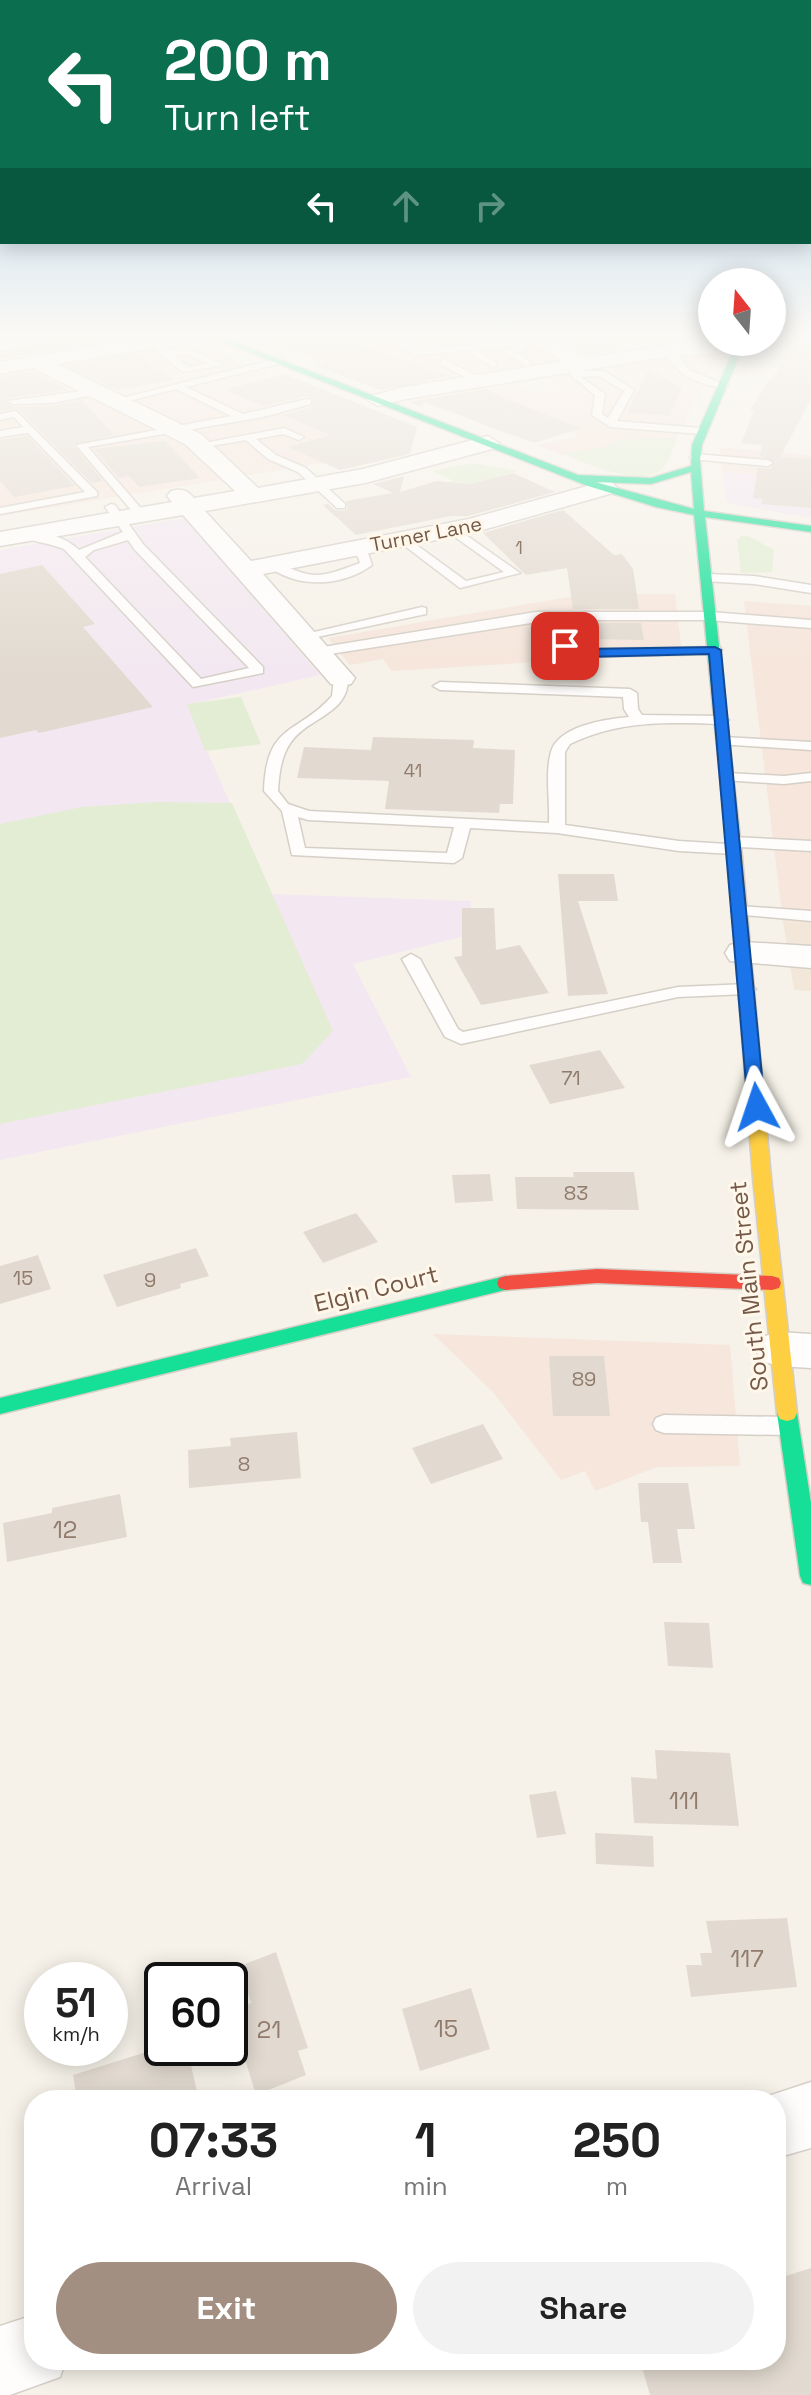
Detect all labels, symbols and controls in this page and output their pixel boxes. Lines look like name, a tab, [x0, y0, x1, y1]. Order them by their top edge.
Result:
text: 200 m	[164, 25, 332, 96]
icon: left	[32, 32, 136, 136]
text: Turn left	[164, 95, 311, 141]
icon: left	[300, 184, 344, 228]
icon: ahead	[384, 184, 428, 228]
icon: right	[468, 184, 512, 228]
north arrow	[698, 268, 786, 356]
map controls	[698, 268, 786, 356]
street label: Turner Lane	[368, 510, 484, 558]
house number: 1	[515, 536, 523, 559]
pin	[531, 612, 599, 680]
icon: arrive	[543, 624, 587, 668]
house number: 41	[404, 759, 422, 782]
house number: 71	[561, 1065, 581, 1091]
position arrow	[715, 1065, 799, 1149]
house number: 83	[564, 1180, 588, 1206]
street label: South Main Street	[722, 1180, 775, 1393]
street label: Elgin Court	[311, 1258, 441, 1319]
house number: 15	[13, 1265, 33, 1291]
house number: 9	[144, 1267, 156, 1293]
house number: 89	[572, 1366, 596, 1392]
house number: 8	[238, 1451, 250, 1477]
house number: 12	[53, 1514, 77, 1545]
house number: 111	[669, 1785, 699, 1816]
house number: 117	[730, 1943, 764, 1974]
speed limit sign: 60	[144, 1962, 248, 2066]
text: 51	[55, 1978, 97, 2029]
house number: 15	[434, 2013, 458, 2044]
house number: 21	[257, 2014, 281, 2045]
text: km/h	[52, 2021, 100, 2047]
text: 07:33	[149, 2110, 278, 2171]
text: 1	[415, 2110, 436, 2171]
text: 250	[573, 2110, 661, 2171]
text: Arrival	[175, 2169, 252, 2203]
text: min	[403, 2169, 448, 2203]
text: m	[606, 2169, 628, 2203]
button: Exit	[56, 2262, 397, 2354]
button: Share	[413, 2262, 754, 2354]

